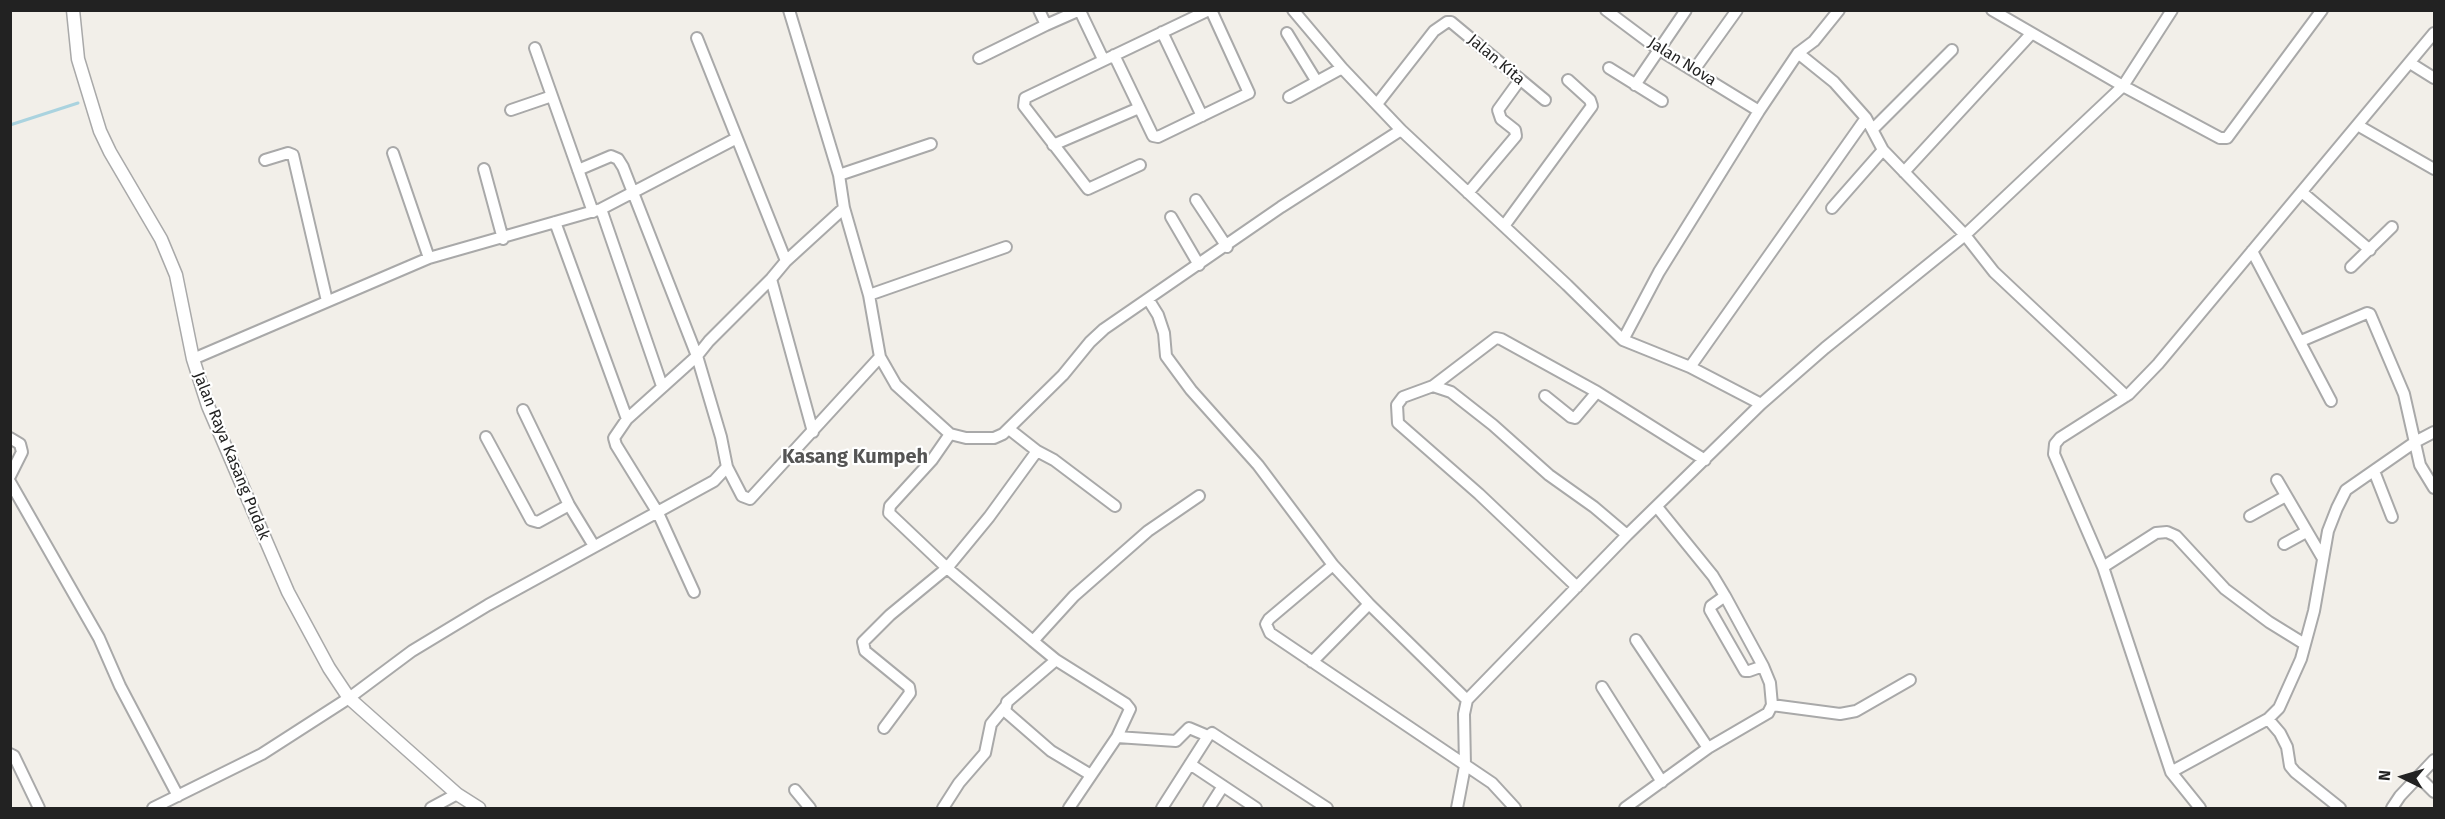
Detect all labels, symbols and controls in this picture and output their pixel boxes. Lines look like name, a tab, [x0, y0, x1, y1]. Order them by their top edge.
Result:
street label: Jalan Kita	[1464, 31, 1528, 89]
street label: Jalan Nova	[1644, 33, 1720, 91]
street label: Jalan Raya Kasang Pudak	[189, 369, 273, 543]
district label: Kasang Kumpeh	[782, 445, 928, 469]
north arrow	[2373, 747, 2433, 807]
text: N	[2375, 769, 2394, 782]

